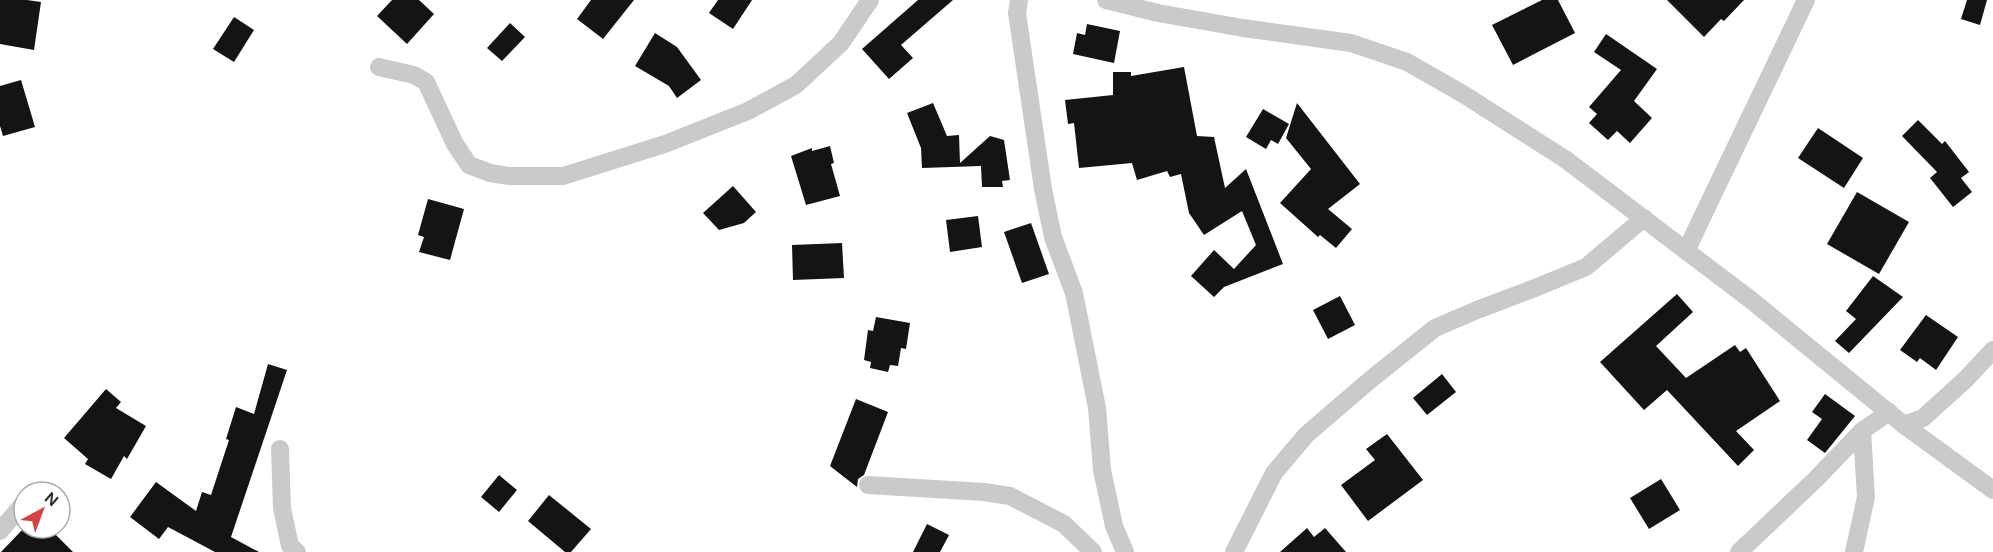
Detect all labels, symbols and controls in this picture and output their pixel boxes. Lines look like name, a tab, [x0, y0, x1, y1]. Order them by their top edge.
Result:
north arrow	[12, 480, 72, 540]
text: N	[40, 487, 63, 511]

